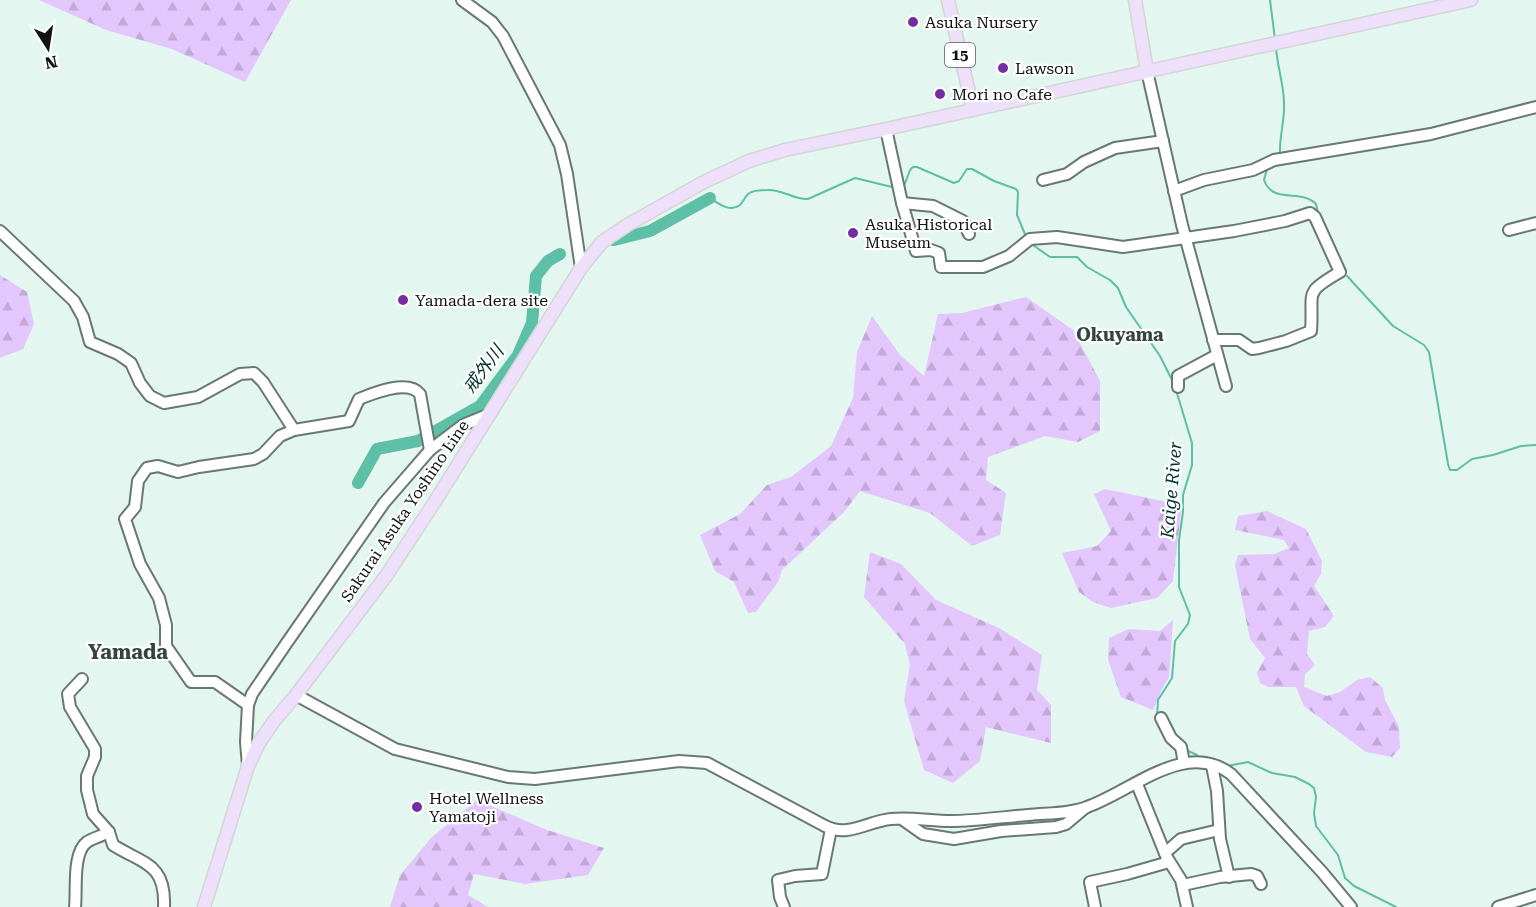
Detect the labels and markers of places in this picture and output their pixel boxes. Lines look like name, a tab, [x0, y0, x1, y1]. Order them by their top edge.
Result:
place label: Asuka Nursery	[925, 13, 1039, 32]
marker: Asuka Nursery	[906, 15, 920, 29]
place label: Lawson	[1015, 59, 1074, 78]
marker: Lawson	[996, 61, 1010, 75]
place label: Mori no Cafe	[952, 85, 1052, 104]
marker: Mori no Cafe	[933, 87, 947, 101]
place label: Asuka Historical Museum	[865, 215, 992, 252]
marker: Asuka Historical Museum	[846, 226, 860, 240]
place label: Yamada-dera site	[415, 291, 548, 310]
marker: Yamada-dera site	[396, 293, 410, 307]
place label: Hotel Wellness Yamatoji	[429, 789, 544, 826]
marker: Hotel Wellness Yamatoji	[410, 800, 424, 814]

